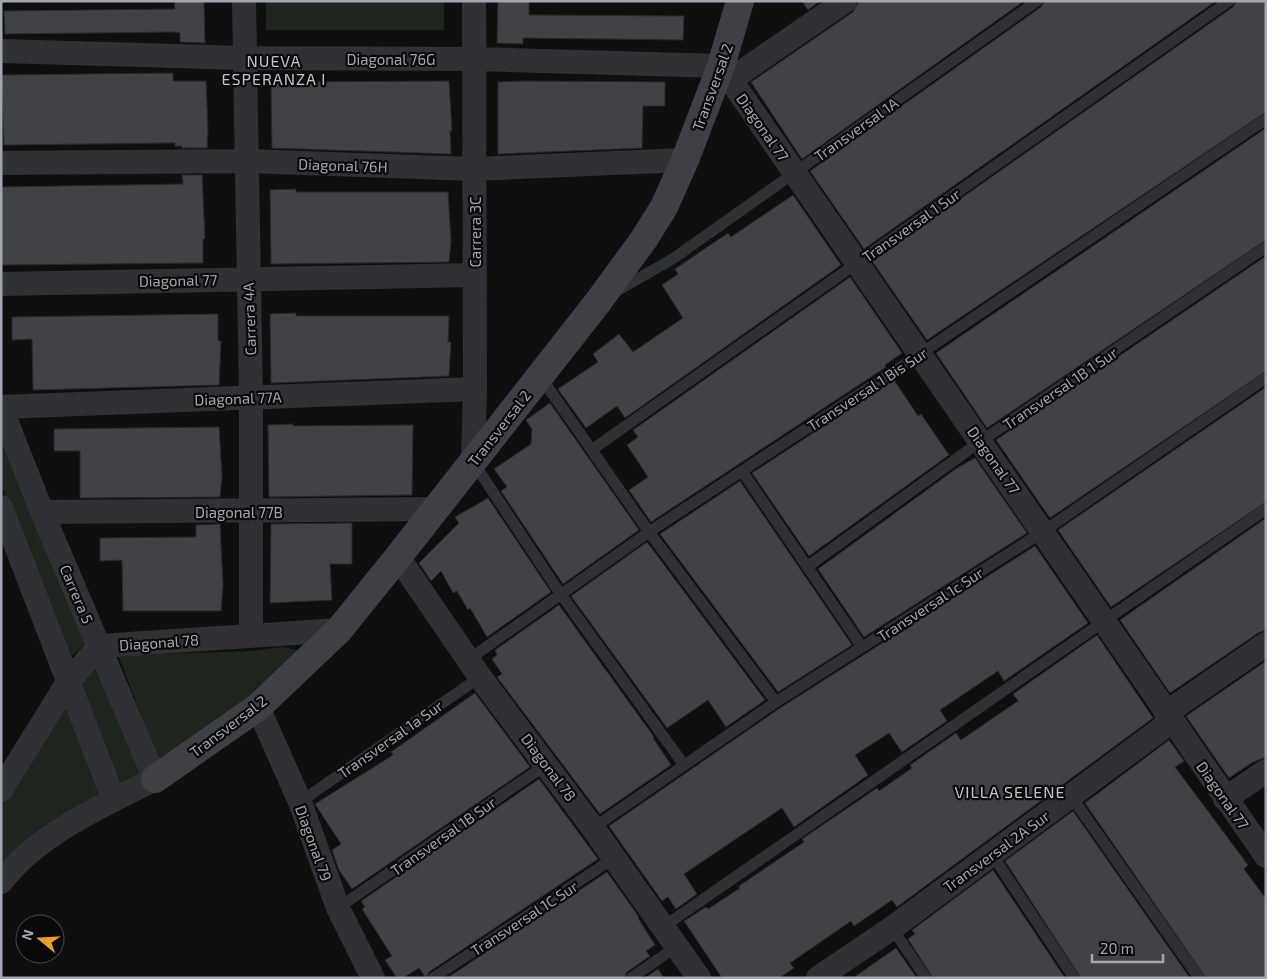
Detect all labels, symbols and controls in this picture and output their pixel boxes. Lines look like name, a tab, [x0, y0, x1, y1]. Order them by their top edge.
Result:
street label: Transversal 2	[688, 41, 736, 133]
street label: Diagonal 76G	[347, 50, 435, 68]
district label: NUEVA ESPERANZA I	[222, 51, 326, 88]
street label: Diagonal 77	[733, 90, 793, 165]
street label: Transversal 1A	[811, 93, 902, 165]
street label: Diagonal 76H	[298, 154, 388, 176]
street label: Transversal 1 Sur	[859, 185, 963, 265]
street label: Carrera 3C	[466, 196, 484, 268]
street label: Diagonal 77	[139, 270, 218, 290]
street label: Carrera 4A	[239, 282, 259, 356]
street label: Transversal 1B 1 Sur	[999, 343, 1121, 433]
street label: Transversal 1 Bis Sur	[804, 344, 930, 434]
street label: Transversal 2	[464, 386, 534, 470]
street label: Diagonal 77A	[194, 387, 283, 409]
street label: Diagonal 77	[964, 423, 1024, 498]
street label: Diagonal 77B	[195, 503, 283, 521]
street label: Carrera 5	[57, 562, 97, 626]
street label: Transversal 1c Sur	[874, 563, 986, 645]
street label: Diagonal 78	[119, 630, 199, 654]
street label: Transversal 2	[186, 691, 270, 761]
street label: Transversal 1a Sur	[334, 696, 446, 782]
street label: Diagonal 78	[518, 730, 580, 804]
street label: Diagonal 77	[1193, 758, 1253, 833]
district label: VILLA SELENE	[955, 782, 1065, 801]
street label: Transversal 1B Sur	[387, 793, 499, 879]
street label: Diagonal 79	[292, 803, 336, 883]
street label: Transversal 2A Sur	[939, 806, 1053, 896]
street label: Transversal 1C Sur	[467, 877, 581, 959]
north arrow	[15, 914, 65, 964]
text: N	[18, 927, 37, 942]
scale bar	[1092, 932, 1163, 964]
text: 20 m	[1100, 939, 1134, 957]

